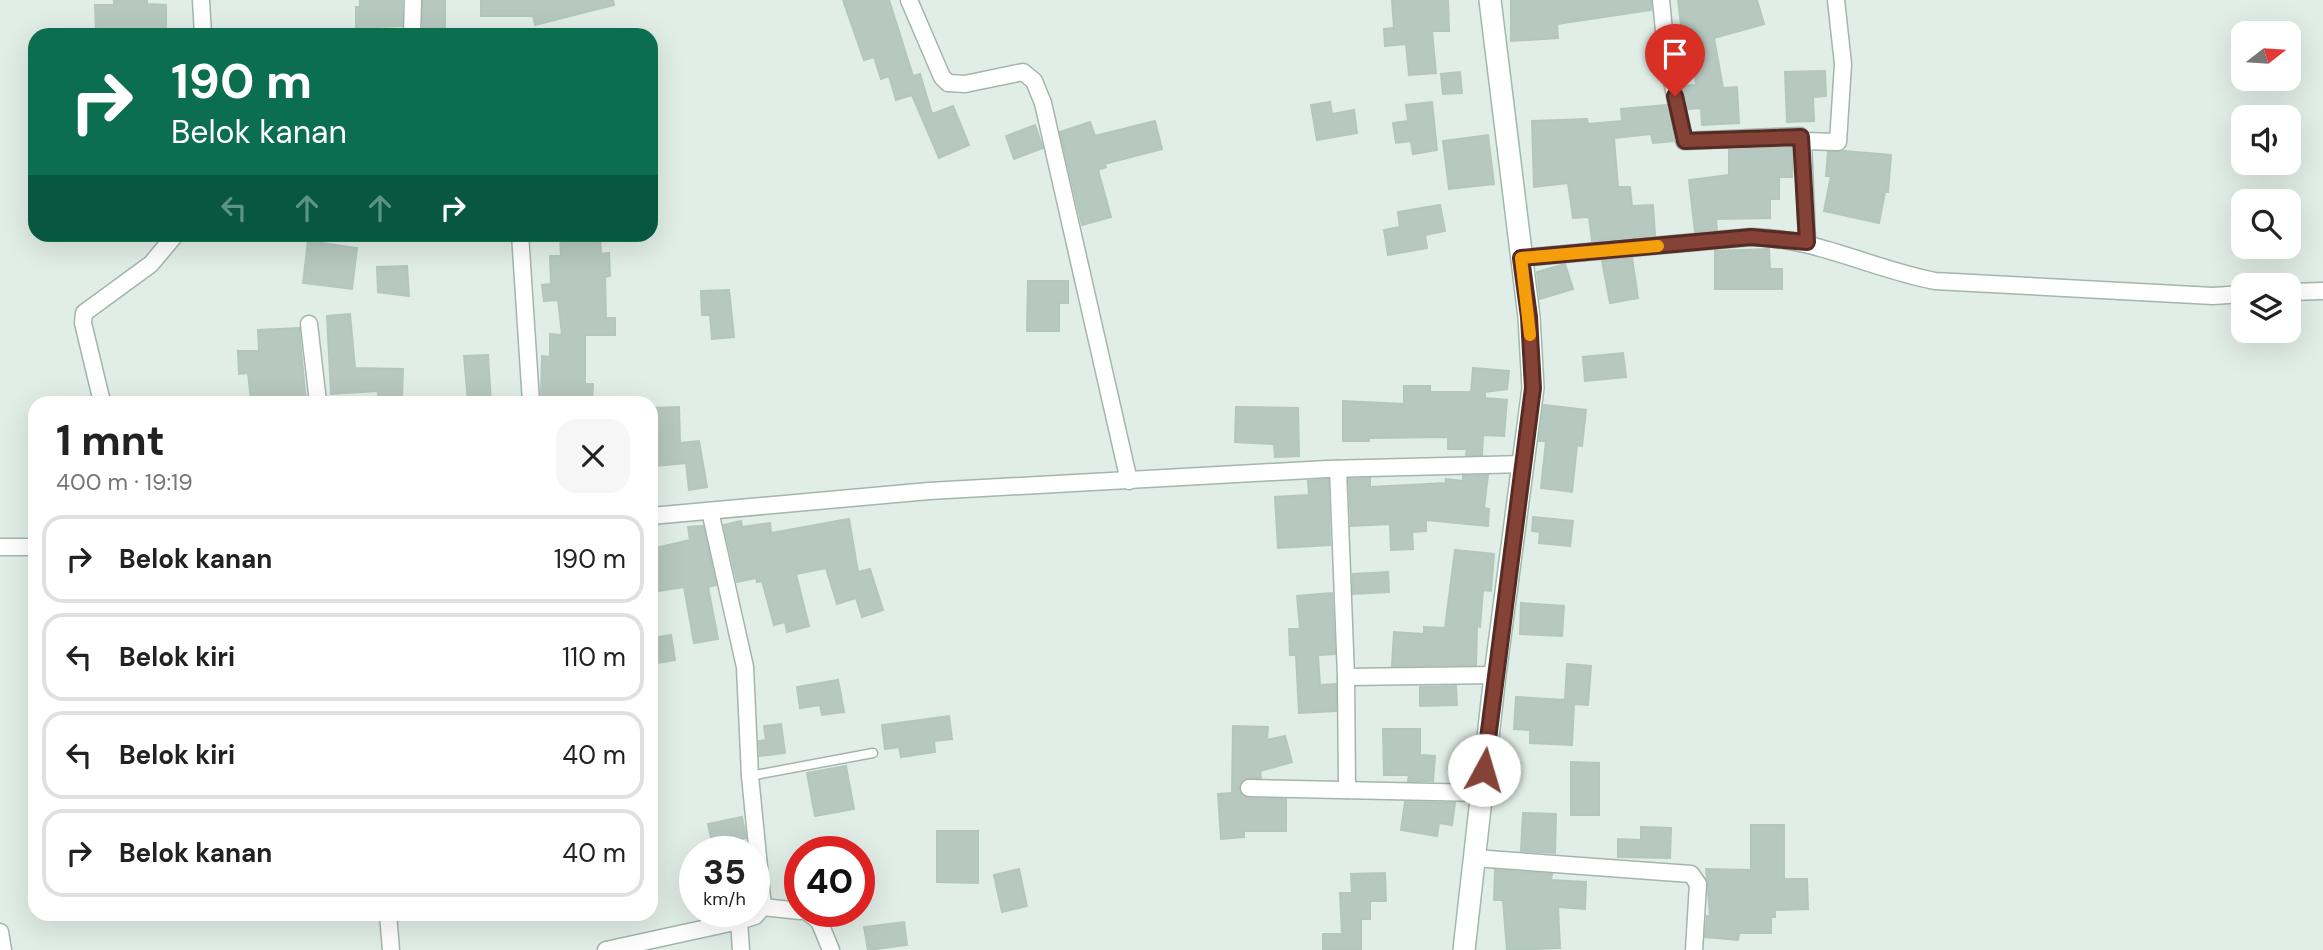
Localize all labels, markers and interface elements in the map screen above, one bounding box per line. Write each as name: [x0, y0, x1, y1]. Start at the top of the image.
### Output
north arrow: [2231, 21, 2301, 91]
map controls: [2231, 21, 2301, 343]
pin: [1645, 24, 1705, 96]
icon: arrive: [1656, 35, 1694, 73]
text: 190 m: [171, 49, 312, 113]
icon: right: [56, 56, 147, 147]
button: sound: [2231, 105, 2301, 175]
text: Belok kanan: [171, 111, 347, 153]
icon: left: [215, 189, 253, 227]
icon: ahead: [288, 189, 326, 227]
icon: ahead: [361, 189, 399, 227]
icon: right: [434, 189, 472, 227]
button: search: [2231, 189, 2301, 259]
button: layers: [2231, 273, 2301, 343]
text: 1 mnt: [56, 413, 165, 468]
button: close: [556, 419, 630, 493]
text: 400 m · 19:19: [56, 467, 193, 497]
icon: right: [60, 540, 98, 578]
text: Belok kanan: [119, 542, 272, 576]
text: 190 m: [554, 542, 626, 576]
icon: left: [60, 638, 98, 676]
text: Belok kiri: [119, 640, 235, 674]
text: 110 m: [562, 640, 626, 674]
position arrow: [1447, 733, 1521, 807]
icon: left: [60, 736, 98, 774]
text: Belok kiri: [119, 738, 235, 772]
text: 40 m: [562, 738, 626, 772]
icon: right: [60, 834, 98, 872]
text: Belok kanan: [119, 836, 272, 870]
text: 40 m: [562, 836, 626, 870]
speed limit sign: 40: [784, 836, 875, 927]
text: 35: [703, 849, 746, 895]
text: km/h: [703, 887, 746, 911]

